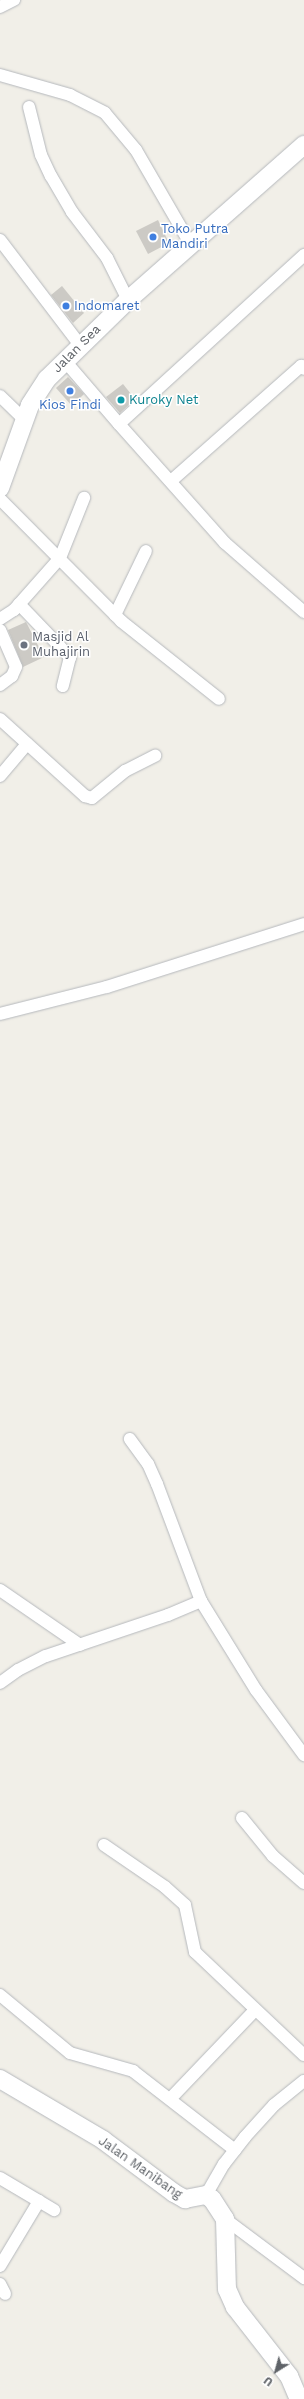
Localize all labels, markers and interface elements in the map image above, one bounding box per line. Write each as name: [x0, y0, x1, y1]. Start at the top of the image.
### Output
place label: Toko Putra Mandiri: [161, 222, 228, 253]
marker: Toko Putra Mandiri: [148, 232, 158, 242]
place label: Indomaret: [74, 298, 139, 314]
marker: Indomaret: [61, 301, 71, 311]
street label: Jalan Sea: [50, 322, 104, 376]
marker: Kios Findi: [65, 386, 75, 396]
place label: Kuroky Net: [129, 392, 199, 408]
marker: Kuroky Net: [116, 395, 126, 405]
place label: Kios Findi: [39, 397, 101, 413]
place label: Masjid Al Muhajirin: [32, 630, 90, 661]
marker: Masjid Al Muhajirin: [19, 640, 29, 650]
street label: Jalan Manibang: [95, 2133, 185, 2203]
north arrow: [256, 2351, 296, 2391]
text: U: [261, 2373, 276, 2389]

